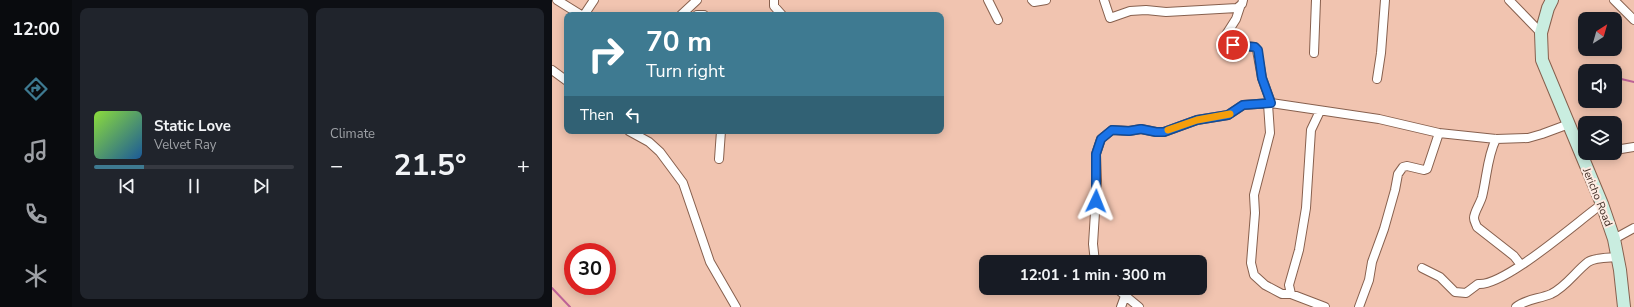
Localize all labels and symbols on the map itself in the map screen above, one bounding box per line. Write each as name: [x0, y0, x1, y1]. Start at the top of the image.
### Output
north arrow: [1578, 12, 1622, 56]
pin: [1216, 28, 1250, 62]
street label: Jericho Road: [1579, 165, 1616, 229]
position arrow: [1075, 180, 1117, 222]
speed limit sign: 30: [564, 243, 616, 295]

